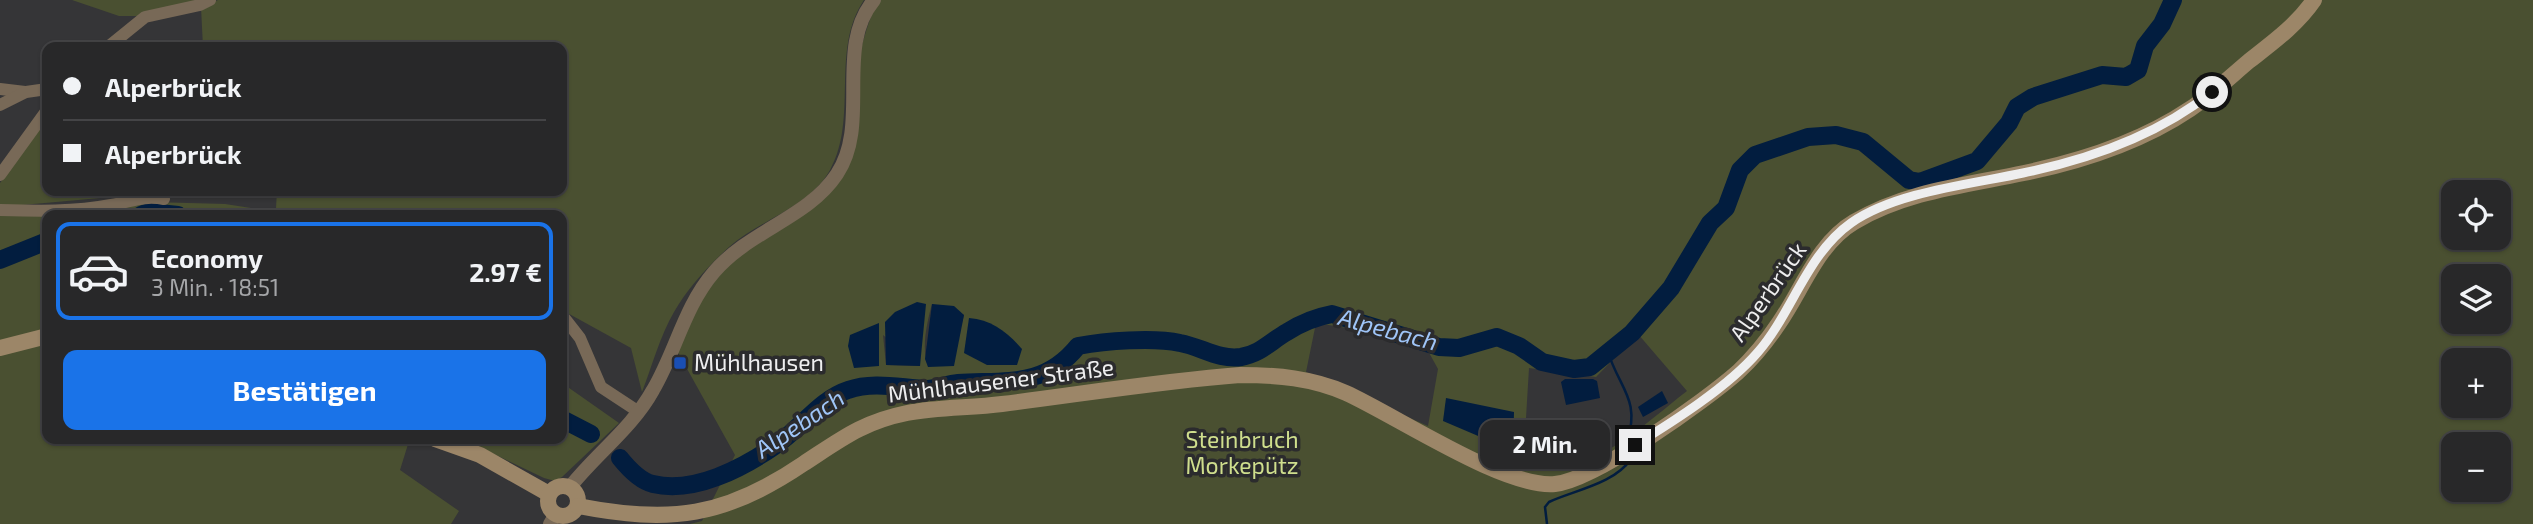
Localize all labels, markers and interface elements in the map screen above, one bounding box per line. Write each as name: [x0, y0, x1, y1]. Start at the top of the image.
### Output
text: Alperbrück: [105, 71, 242, 102]
route start: [2196, 76, 2228, 108]
text: Alperbrück: [105, 138, 242, 169]
map controls: [2441, 180, 2511, 502]
button: locate: [2441, 180, 2511, 250]
street label: Alperbrück: [1723, 236, 1812, 346]
icon: car: [67, 240, 130, 303]
text: Economy: [151, 242, 263, 273]
text: 2.97 €: [469, 256, 542, 287]
button: layers: [2441, 264, 2511, 334]
text: 3 Min. · 18:51: [151, 273, 279, 301]
water label: Alpebach: [1335, 301, 1441, 356]
place label: Mühlhausen: [694, 348, 824, 376]
button: +: [2441, 348, 2511, 418]
button: Bestätigen: [63, 350, 546, 430]
street label: Mühlhausener Straße: [886, 352, 1115, 408]
marker: Mühlhausen: [672, 355, 688, 371]
water label: Alpebach: [748, 382, 849, 464]
callout: 2 Min.: [1481, 420, 1610, 470]
park label: Steinbruch Morkepütz: [1185, 425, 1299, 479]
route end: [1619, 429, 1651, 461]
text: 2 Min.: [1512, 430, 1578, 458]
button: −: [2441, 432, 2511, 502]

